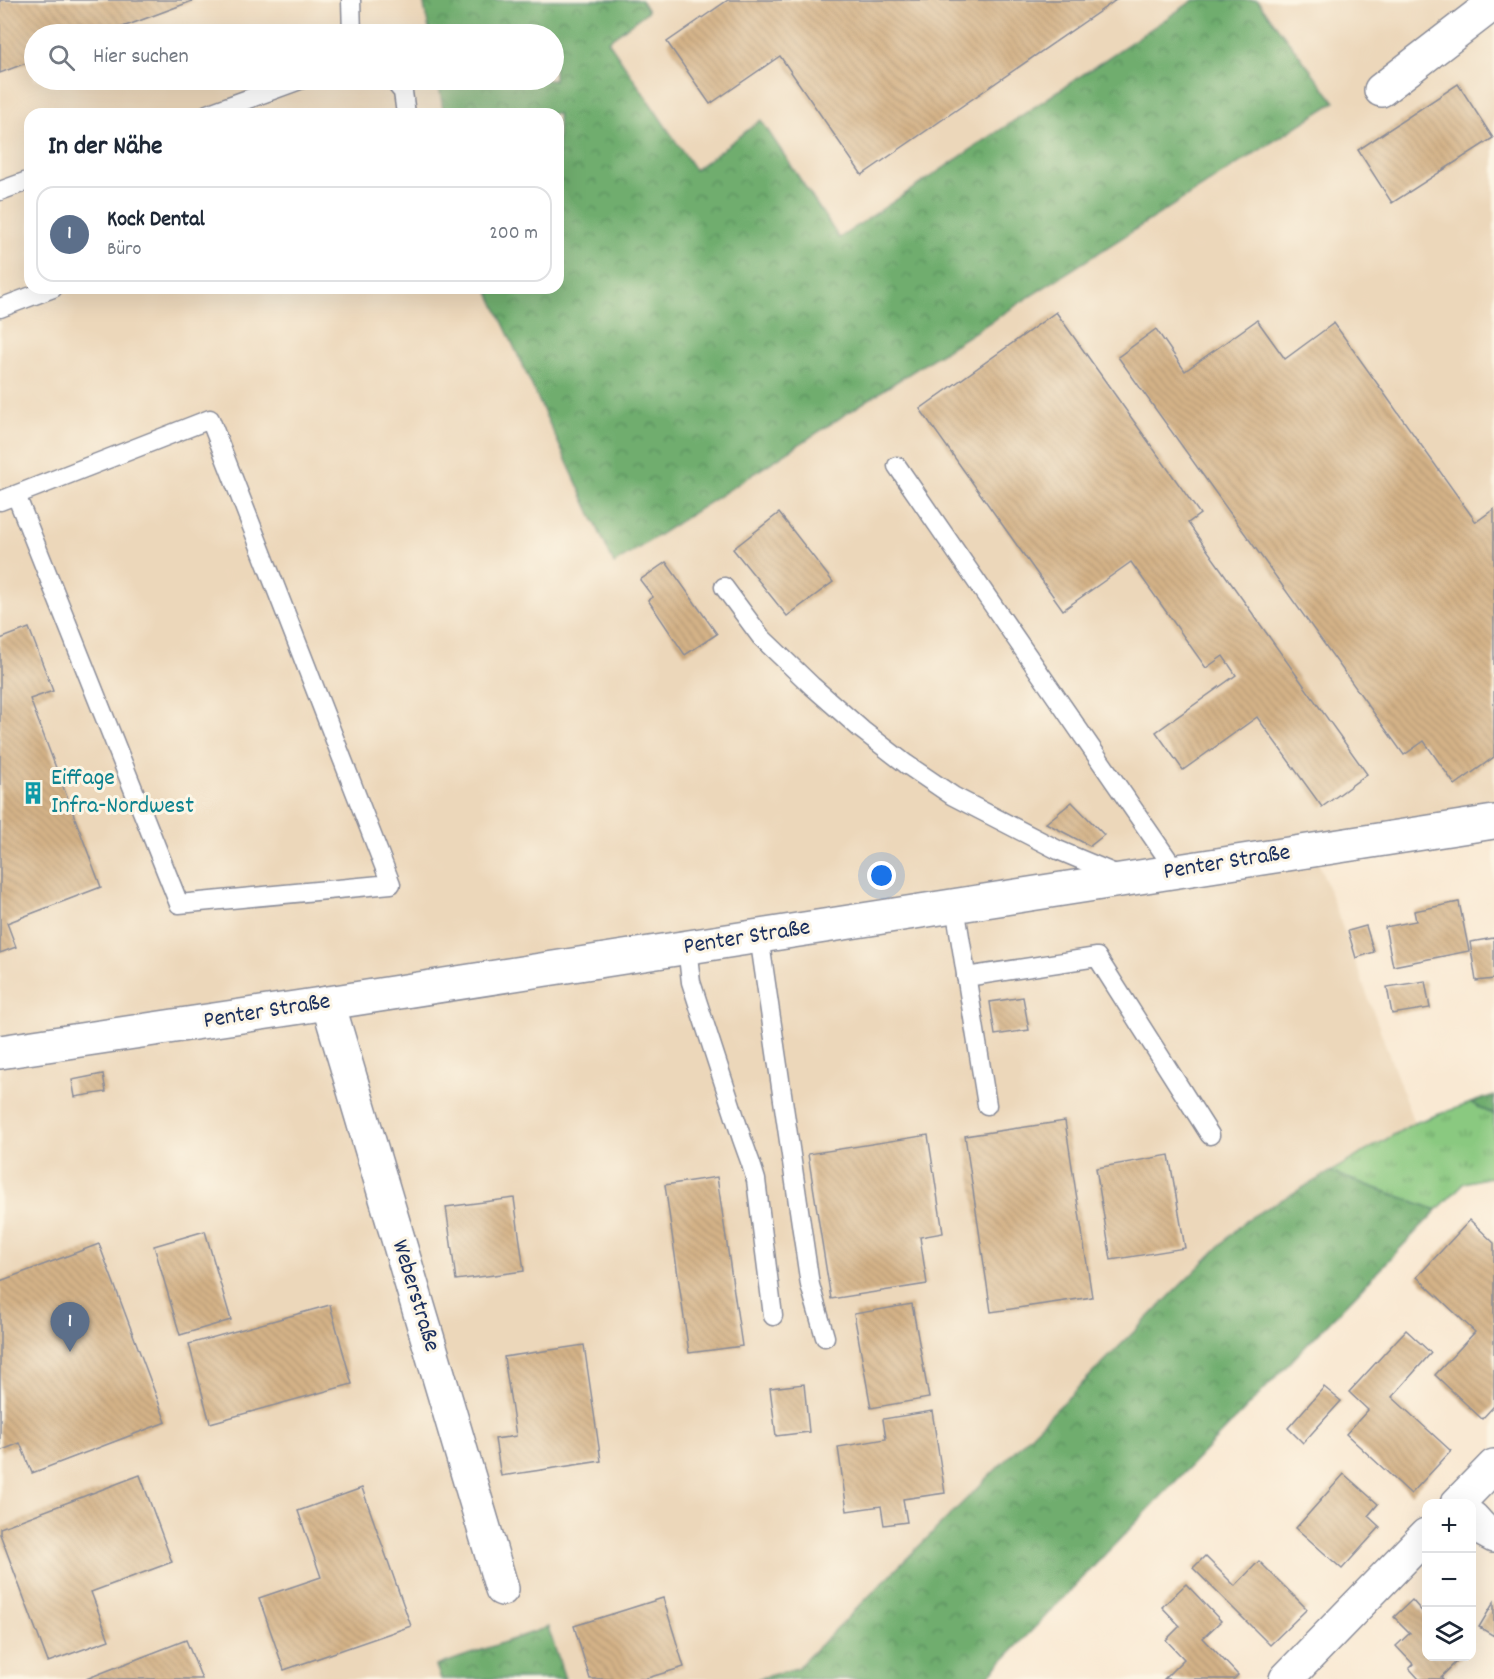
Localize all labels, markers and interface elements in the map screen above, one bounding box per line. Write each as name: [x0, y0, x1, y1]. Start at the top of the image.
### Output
search box: [24, 24, 564, 90]
icon: search: [45, 41, 78, 74]
text: Hier suchen: [93, 42, 189, 73]
text: In der Nähe: [48, 129, 162, 166]
text: Kock Dental: [107, 205, 205, 236]
text: 1: [67, 220, 72, 248]
text: 200 m: [489, 220, 538, 248]
text: Büro: [107, 236, 141, 264]
place label: Eiffage Infra-Nordwest: [51, 762, 194, 824]
building icon: Eiffage Infra-Nordwest: [20, 780, 46, 806]
street label: Penter Straße: [1161, 836, 1293, 890]
your location: [867, 861, 896, 890]
street label: Penter Straße: [681, 911, 813, 965]
street label: Penter Straße: [201, 985, 333, 1039]
street label: Weberstraße: [382, 1236, 448, 1356]
pin: 1: [50, 1302, 90, 1352]
map controls: [1422, 1499, 1476, 1661]
button: +: [1422, 1499, 1476, 1553]
button: −: [1422, 1553, 1476, 1607]
button: layers: [1422, 1607, 1476, 1661]

